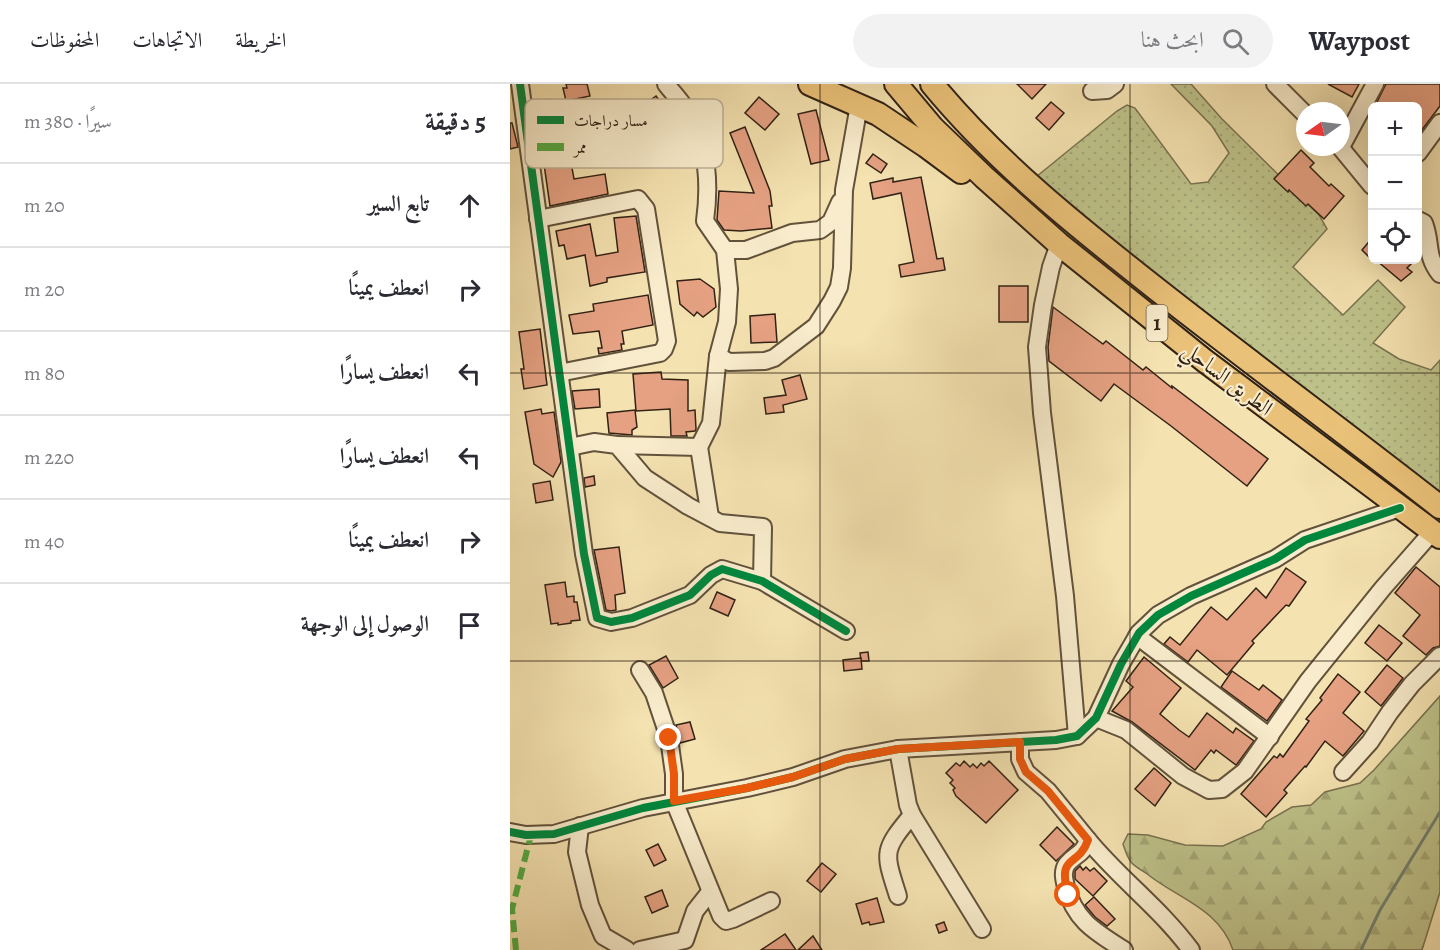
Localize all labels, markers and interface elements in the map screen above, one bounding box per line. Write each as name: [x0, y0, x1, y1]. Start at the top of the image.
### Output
search box: [853, 14, 1273, 68]
text: Waypost: [1309, 22, 1410, 60]
text: ابحث هنا: [1141, 25, 1204, 55]
icon: search: [1219, 25, 1252, 58]
text: المحفوظات: [30, 26, 99, 54]
text: الاتجاهات: [132, 26, 202, 54]
text: الخريطة: [235, 26, 286, 54]
legend: [525, 99, 723, 168]
north arrow: [1296, 102, 1350, 156]
map controls: [1368, 102, 1422, 264]
button: +: [1368, 102, 1422, 156]
text: 5 دقيقة: [425, 104, 486, 139]
text: سيرًا · 380 m: [24, 108, 112, 135]
text: مسار دراجات: [574, 110, 648, 132]
text: ممر: [572, 137, 587, 159]
button: −: [1368, 156, 1422, 210]
text: تابع السير: [368, 189, 429, 219]
icon: ahead: [453, 189, 486, 222]
text: 20 m: [24, 192, 65, 219]
button: locate: [1368, 210, 1422, 264]
text: انعطف يمينًا: [349, 273, 429, 303]
icon: right: [453, 273, 486, 306]
text: 20 m: [24, 276, 65, 303]
road number: 1: [1146, 305, 1168, 341]
street label: الطريق الساحلي: [1172, 335, 1279, 428]
text: انعطف يسارًا: [340, 357, 429, 387]
icon: left: [453, 357, 486, 390]
text: 80 m: [24, 360, 65, 387]
text: انعطف يسارًا: [340, 441, 429, 471]
icon: left: [453, 441, 486, 474]
text: 220 m: [24, 444, 74, 471]
text: انعطف يمينًا: [349, 525, 429, 555]
icon: right: [453, 525, 486, 558]
text: 40 m: [24, 528, 64, 555]
text: الوصول إلى الوجهة: [301, 609, 429, 639]
icon: arrive: [453, 609, 486, 642]
route end: [655, 724, 681, 750]
route start: [1054, 881, 1080, 907]

